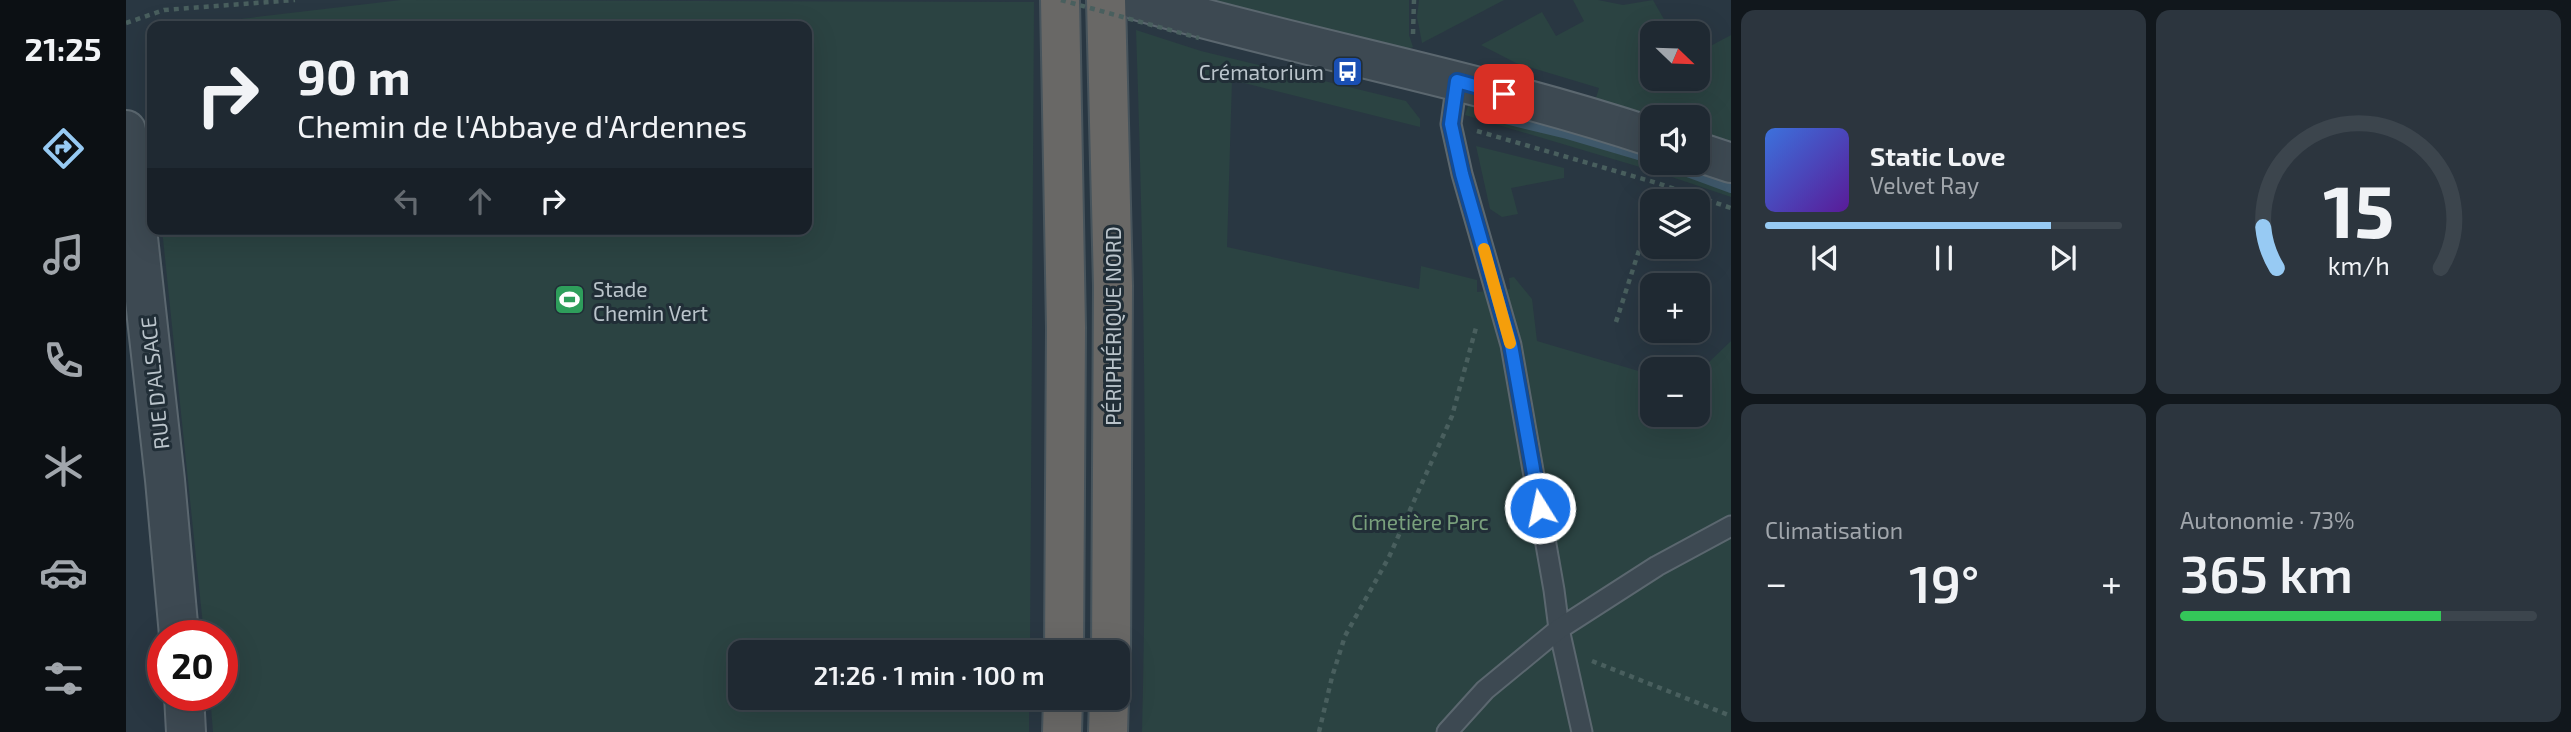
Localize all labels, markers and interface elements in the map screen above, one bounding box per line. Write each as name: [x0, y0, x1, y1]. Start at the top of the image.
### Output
north arrow: [1640, 21, 1710, 91]
map controls: [1640, 21, 1710, 427]
text: 21:25: [25, 29, 101, 67]
text: 90 m: [297, 46, 411, 105]
icon: right: [182, 49, 273, 140]
bus stop icon: Crématorium: [1330, 54, 1364, 88]
place label: Crématorium: [1199, 59, 1324, 84]
pin: [1474, 64, 1534, 124]
icon: arrive: [1485, 75, 1523, 113]
button: sound: [1640, 105, 1710, 175]
text: Chemin de l'Abbaye d'Ardennes: [297, 106, 747, 144]
icon: directions: [39, 124, 88, 173]
text: Static Love: [1870, 140, 2006, 171]
text: 15: [2323, 166, 2394, 254]
text: Velvet Ray: [1870, 171, 1979, 199]
icon: left: [388, 182, 426, 220]
icon: ahead: [461, 182, 499, 220]
icon: right: [534, 182, 572, 220]
button: layers: [1640, 189, 1710, 259]
street label: PÉRIPHÉRIQUE NORD: [1100, 226, 1126, 426]
icon: music: [39, 230, 88, 279]
icon: previous: [1806, 239, 1844, 277]
icon: pause: [1925, 239, 1963, 277]
icon: next: [2044, 239, 2082, 277]
text: km/h: [2327, 250, 2390, 280]
button: +: [1640, 273, 1710, 343]
place label: Stade Chemin Vert: [593, 276, 708, 325]
sports icon: Stade Chemin Vert: [553, 283, 587, 317]
street label: RUE D'ALSACE: [135, 315, 173, 451]
icon: phone: [39, 336, 88, 385]
button: −: [1640, 357, 1710, 427]
icon: climate: [39, 442, 88, 491]
position arrow: [1503, 471, 1577, 545]
text: Autonomie · 73%: [2180, 506, 2355, 534]
park label: Cimetière Parc: [1351, 509, 1489, 534]
text: Climatisation: [1765, 516, 1903, 544]
text: 365 km: [2180, 541, 2353, 603]
icon: car: [39, 548, 88, 597]
text: 19°: [1909, 551, 1979, 613]
text: −: [1765, 559, 1787, 605]
text: +: [2101, 559, 2122, 605]
speed limit sign: 20: [147, 620, 238, 711]
icon: filters: [39, 654, 88, 703]
text: 21:26 · 1 min · 100 m: [813, 659, 1045, 690]

